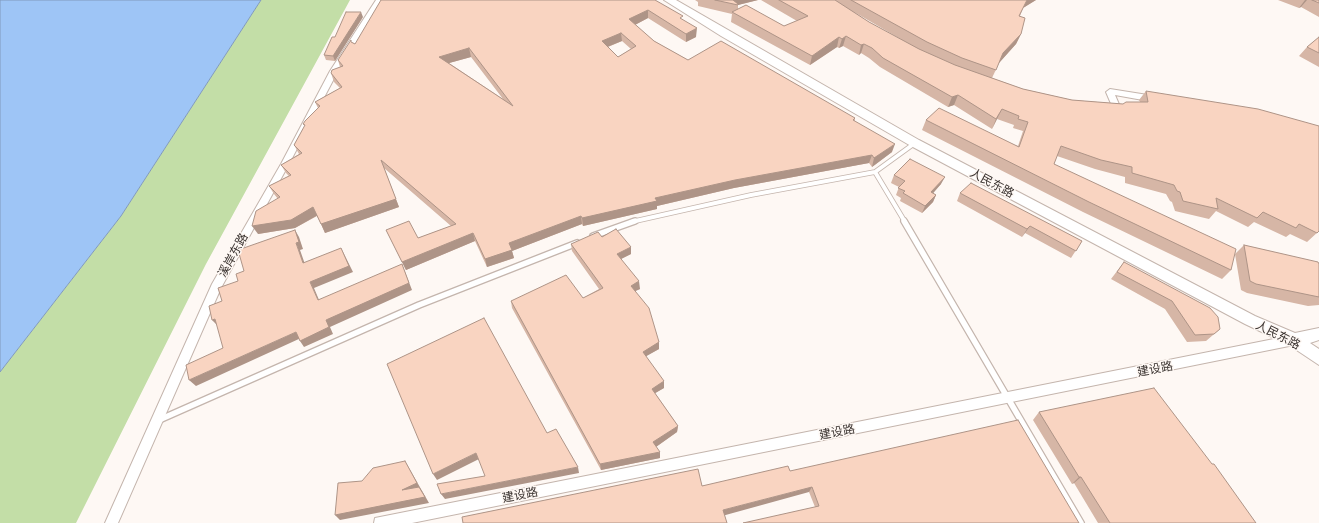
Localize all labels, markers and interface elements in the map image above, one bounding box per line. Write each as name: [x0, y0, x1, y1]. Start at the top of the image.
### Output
street label: 人民东路: [967, 165, 1017, 201]
street label: 溪岸东路: [215, 231, 251, 279]
street label: 人民东路: [1253, 318, 1303, 352]
street label: 建设路: [1136, 358, 1174, 380]
street label: 建设路: [818, 421, 856, 443]
street label: 建设路: [501, 484, 539, 506]

